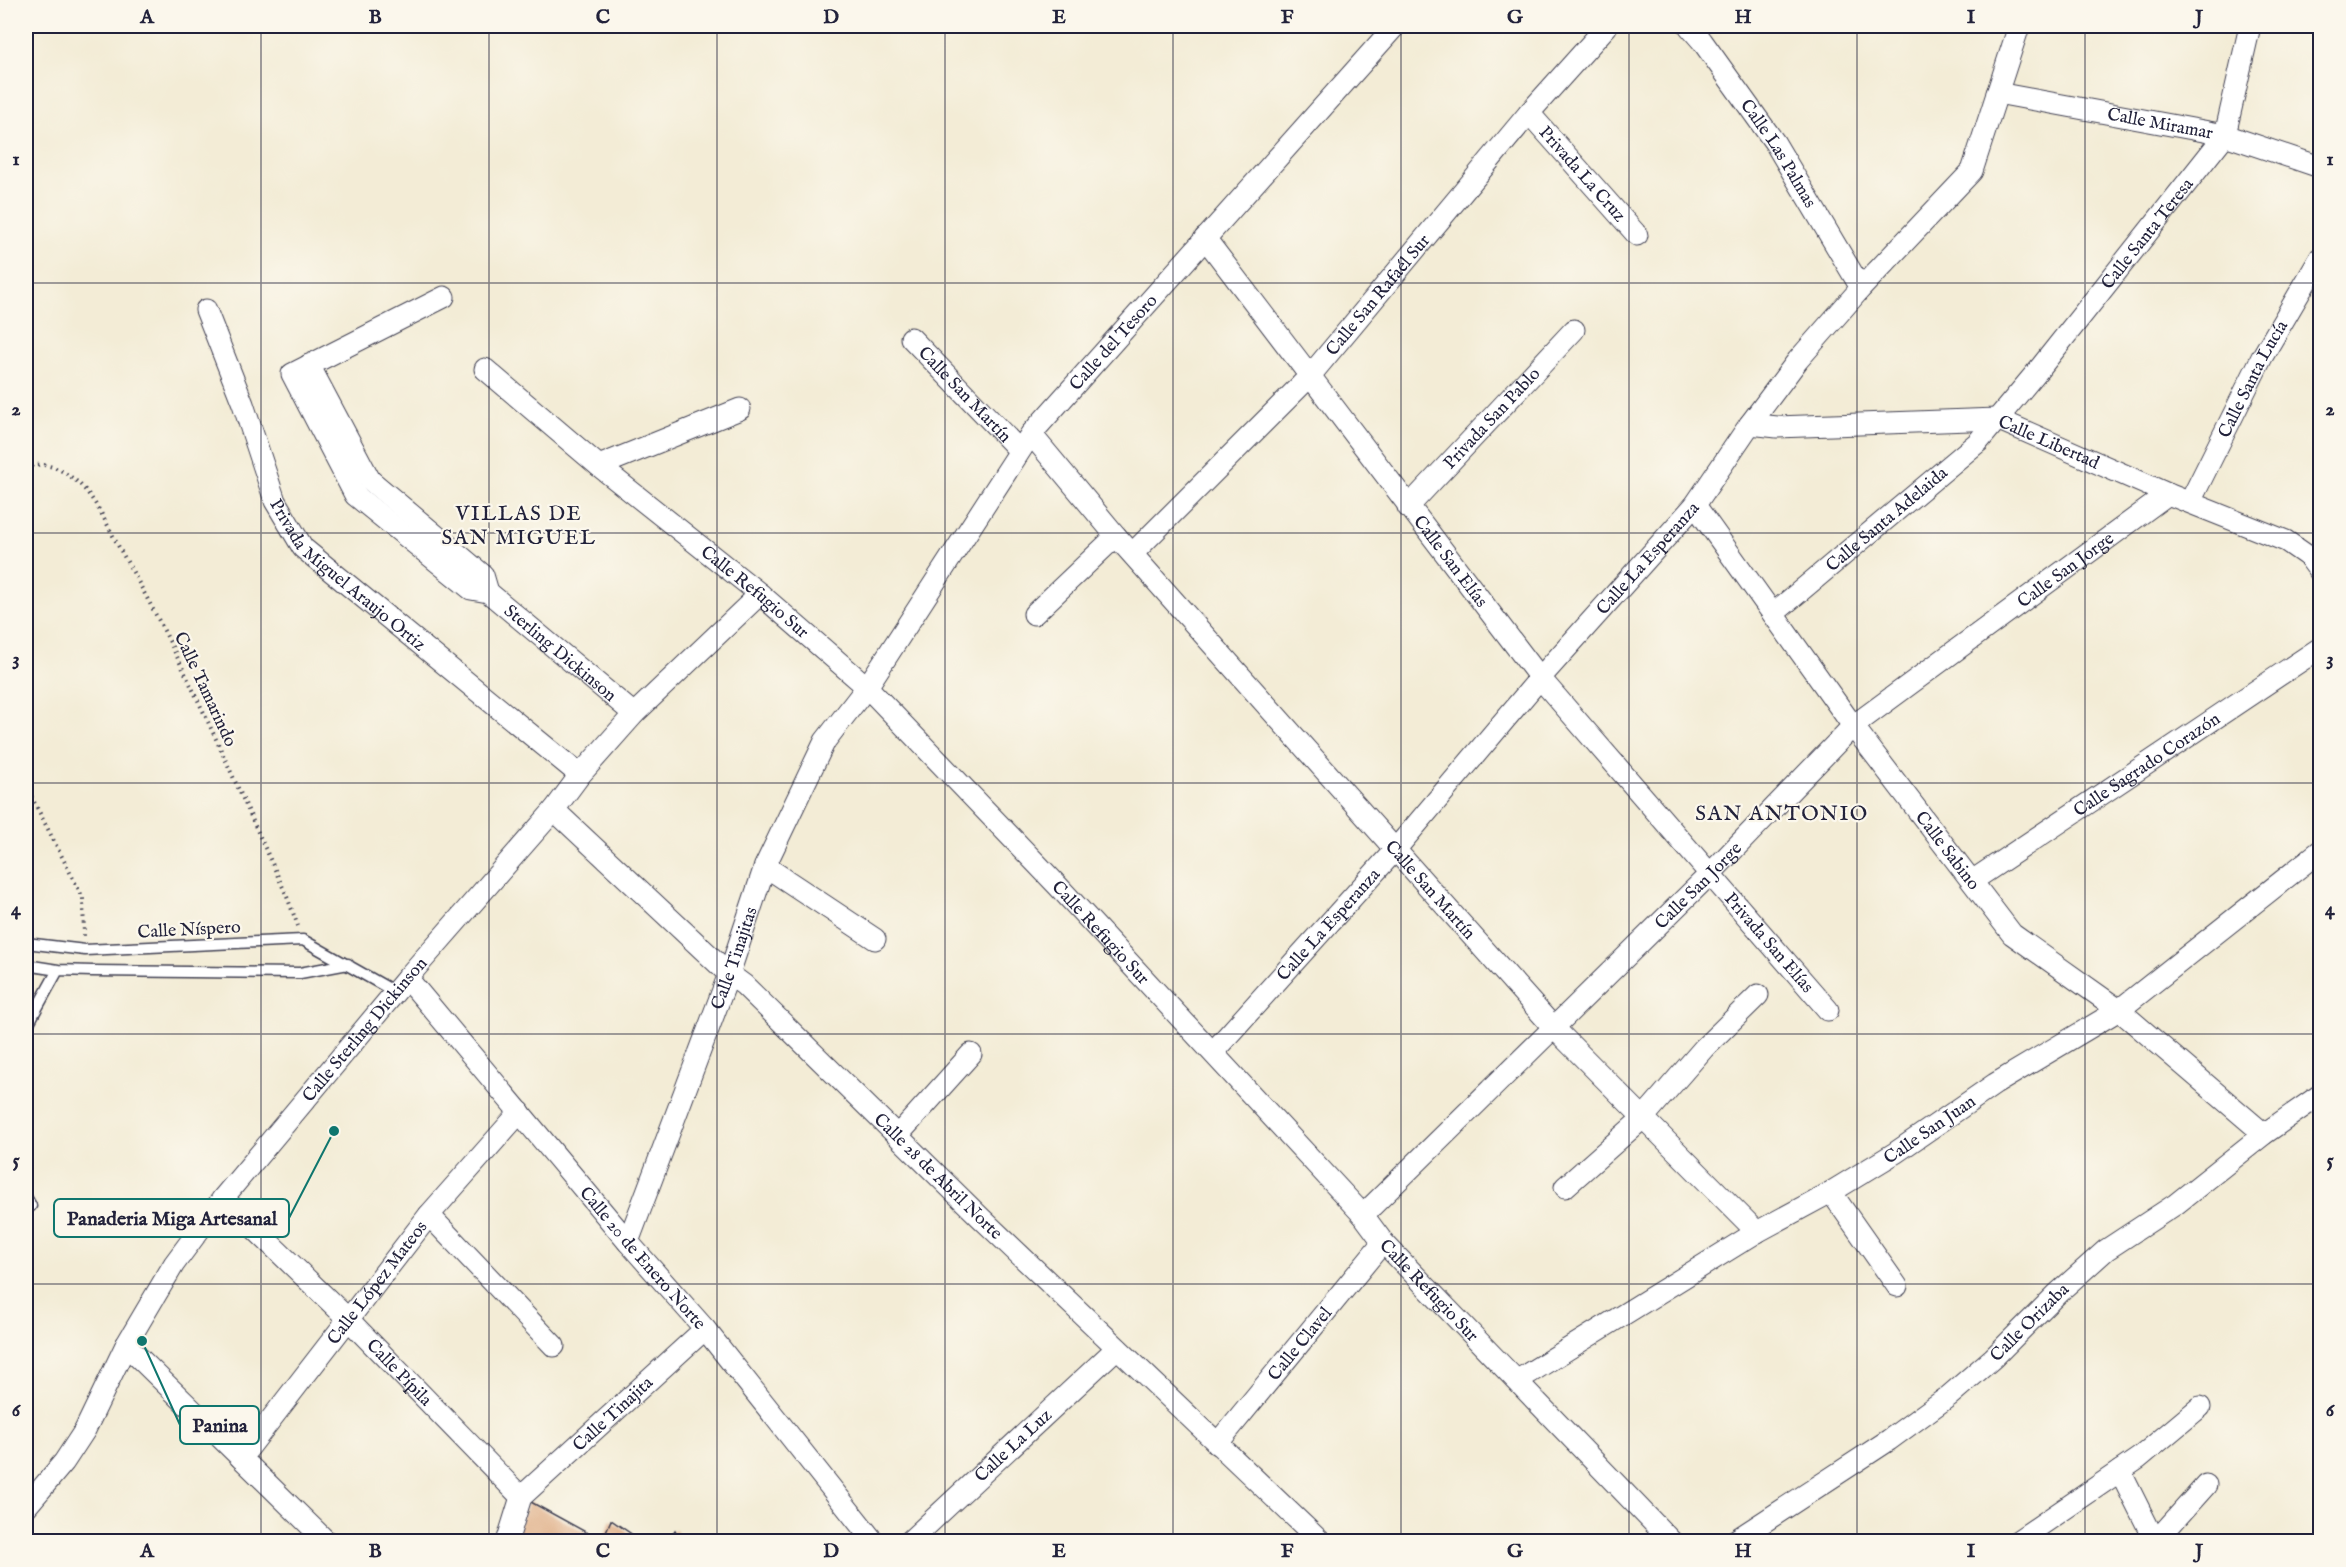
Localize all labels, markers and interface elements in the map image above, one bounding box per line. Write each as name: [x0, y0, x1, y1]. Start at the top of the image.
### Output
text: A: [139, 5, 155, 30]
text: B: [368, 5, 382, 30]
text: C: [596, 5, 610, 30]
text: D: [823, 5, 839, 30]
text: E: [1052, 5, 1066, 30]
text: F: [1281, 5, 1294, 30]
text: G: [1507, 5, 1524, 30]
text: H: [1734, 5, 1752, 30]
text: I: [1967, 5, 1976, 30]
text: J: [2192, 5, 2204, 30]
street label: Calle Las Palmas: [1734, 95, 1821, 212]
street label: Calle Miramar: [2105, 104, 2215, 146]
street label: Privada La Cruz: [1533, 122, 1630, 227]
text: 1: [12, 147, 20, 172]
text: 1: [2326, 147, 2334, 172]
street label: Calle Santa Teresa: [2097, 174, 2199, 295]
street label: Calle San Rafaél Sur: [1321, 230, 1436, 361]
street label: Calle del Tesoro: [1065, 290, 1163, 396]
street label: Calle Santa Lucía: [2214, 316, 2294, 442]
street label: Calle San Martín: [912, 342, 1016, 448]
street label: Privada San Pablo: [1439, 363, 1546, 475]
text: 2: [11, 397, 21, 422]
text: 2: [2325, 397, 2335, 422]
street label: Calle Libertad: [1994, 411, 2103, 476]
street label: Calle Santa Adelaida: [1822, 462, 1953, 578]
street label: Privada Miguel Araujo Ortiz: [263, 495, 430, 657]
street label: Calle La Esperanza: [1592, 497, 1705, 620]
district label: VILLAS DE SAN MIGUEL: [441, 501, 597, 552]
street label: Calle San Elías: [1407, 511, 1492, 612]
street label: Calle San Jorge: [2013, 528, 2119, 614]
street label: Calle Refugio Sur: [695, 541, 813, 644]
street label: Sterling Dickinson: [499, 600, 621, 708]
street label: Calle Tamarindo: [168, 629, 241, 751]
text: 3: [12, 647, 20, 672]
text: 3: [2326, 647, 2334, 672]
street label: Calle Sagrado Corazón: [2070, 708, 2225, 823]
district label: SAN ANTONIO: [1695, 801, 1869, 828]
street label: Calle Sabino: [1909, 807, 1984, 895]
street label: Calle San Martín: [1379, 836, 1480, 945]
street label: Calle San Jorge: [1650, 838, 1748, 935]
street label: Calle La Esperanza: [1272, 864, 1386, 986]
street label: Calle Refugio Sur: [1046, 876, 1154, 990]
street label: Privada San Elías: [1718, 888, 1818, 998]
text: 4: [11, 897, 22, 922]
text: 4: [2325, 897, 2336, 922]
street label: Calle Tinajitas: [707, 904, 764, 1013]
street label: Calle Níspero: [137, 916, 241, 945]
street label: Calle Sterling Dickinson: [298, 953, 433, 1108]
street label: Calle San Juan: [1880, 1090, 1981, 1170]
street label: Calle 28 de Abril Norte: [868, 1109, 1007, 1245]
text: 5: [12, 1148, 20, 1173]
text: 5: [2326, 1148, 2334, 1173]
street label: Calle 20 de Enero Norte: [574, 1182, 710, 1335]
callout: Panaderia Miga Artesanal: [54, 1199, 289, 1237]
text: Panaderia Miga Artesanal: [67, 1207, 278, 1232]
street label: Calle López Mateos: [323, 1217, 433, 1350]
street label: Calle Refugio Sur: [1374, 1235, 1483, 1348]
street label: Calle Orizaba: [1986, 1278, 2075, 1367]
street label: Calle Clavel: [1264, 1303, 1338, 1386]
street label: Calle Pípila: [361, 1335, 437, 1412]
street label: Calle Tinajita: [568, 1372, 659, 1457]
text: 6: [12, 1398, 22, 1423]
text: 6: [2326, 1398, 2336, 1423]
street label: Calle La Luz: [970, 1405, 1057, 1488]
callout: Panina: [180, 1406, 259, 1444]
text: Panina: [192, 1414, 248, 1439]
text: A: [139, 1539, 155, 1564]
text: B: [368, 1539, 382, 1564]
text: C: [596, 1539, 610, 1564]
text: D: [823, 1539, 839, 1564]
text: E: [1052, 1539, 1066, 1564]
text: F: [1281, 1539, 1294, 1564]
text: G: [1507, 1539, 1524, 1564]
text: H: [1734, 1539, 1752, 1564]
text: I: [1967, 1539, 1976, 1564]
text: J: [2192, 1539, 2204, 1564]

